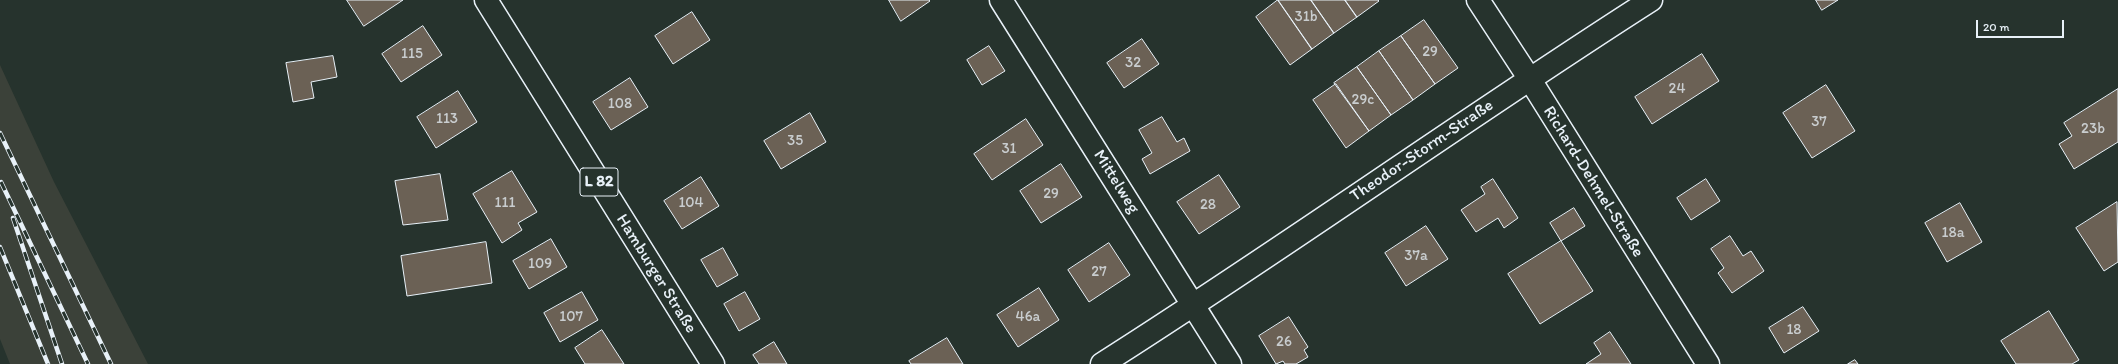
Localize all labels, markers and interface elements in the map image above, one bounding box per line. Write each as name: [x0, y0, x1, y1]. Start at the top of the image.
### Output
house number: 31b: [1295, 8, 1317, 26]
scale bar: [1978, 12, 2066, 38]
text: 20 m: [1983, 20, 2010, 34]
house number: 29: [1422, 43, 1438, 61]
house number: 115: [401, 45, 423, 63]
house number: 32: [1125, 54, 1141, 72]
house number: 24: [1669, 80, 1685, 98]
house number: 29c: [1352, 91, 1374, 109]
house number: 108: [608, 95, 632, 113]
street label: Theodor-Storm-Straße: [1346, 95, 1498, 207]
street label: Richard-Dehmel-Straße: [1538, 103, 1648, 261]
house number: 113: [436, 110, 458, 128]
house number: 37: [1811, 113, 1827, 131]
house number: 23b: [2081, 120, 2105, 138]
house number: 35: [787, 132, 803, 150]
house number: 31: [1001, 140, 1017, 158]
street label: Mittelweg: [1088, 146, 1144, 218]
road number: L 82: [580, 168, 618, 196]
house number: 29: [1043, 185, 1059, 203]
house number: 111: [495, 194, 515, 212]
house number: 104: [678, 194, 704, 212]
house number: 28: [1200, 196, 1216, 214]
street label: Hamburger Straße: [611, 211, 701, 337]
house number: 18a: [1942, 224, 1964, 242]
house number: 37a: [1404, 247, 1428, 265]
house number: 109: [528, 255, 552, 273]
house number: 27: [1091, 263, 1107, 281]
house number: 107: [559, 308, 583, 326]
house number: 46a: [1016, 308, 1040, 326]
house number: 18: [1786, 321, 1802, 339]
house number: 26: [1276, 333, 1292, 351]

